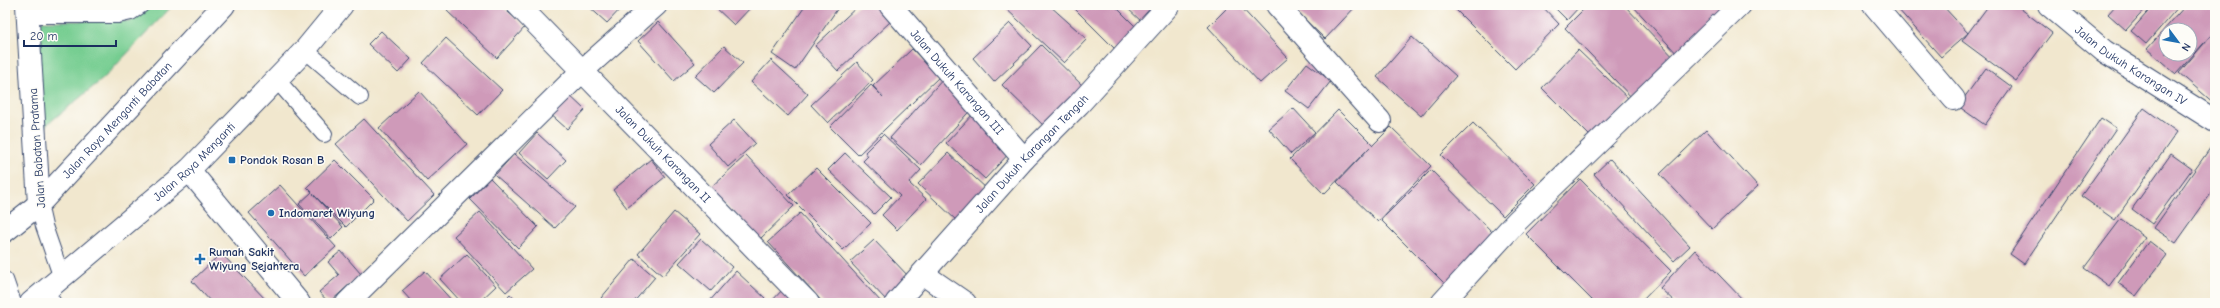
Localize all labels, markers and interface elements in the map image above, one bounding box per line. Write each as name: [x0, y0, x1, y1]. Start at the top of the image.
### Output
scale bar: [24, 22, 116, 48]
north arrow: [2158, 22, 2198, 62]
street label: Jalan Dukuh Karangan IV: [2072, 23, 2190, 109]
street label: Jalan Dukuh Karangan III: [907, 26, 1007, 138]
text: 20 m: [30, 29, 58, 43]
text: N: [2179, 41, 2193, 54]
street label: Jalan Raya Menganti Babatan: [59, 59, 175, 181]
street label: Jalan Babatan Pratama: [26, 88, 48, 208]
street label: Jalan Dukuh Karangan Tengah: [973, 92, 1091, 216]
street label: Jalan Dukuh Karangan II: [613, 102, 714, 206]
street label: Jalan Raya Menganti: [150, 120, 238, 204]
place label: Pondok Rosan B: [240, 153, 324, 167]
marker: Pondok Rosan B: [227, 155, 237, 165]
place label: Indomaret Wiyung: [279, 206, 375, 220]
marker: Indomaret Wiyung: [266, 208, 276, 218]
place label: Rumah Sakit Wiyung Sejahtera: [209, 245, 299, 273]
marker: Rumah Sakit Wiyung Sejahtera: [194, 253, 206, 265]

